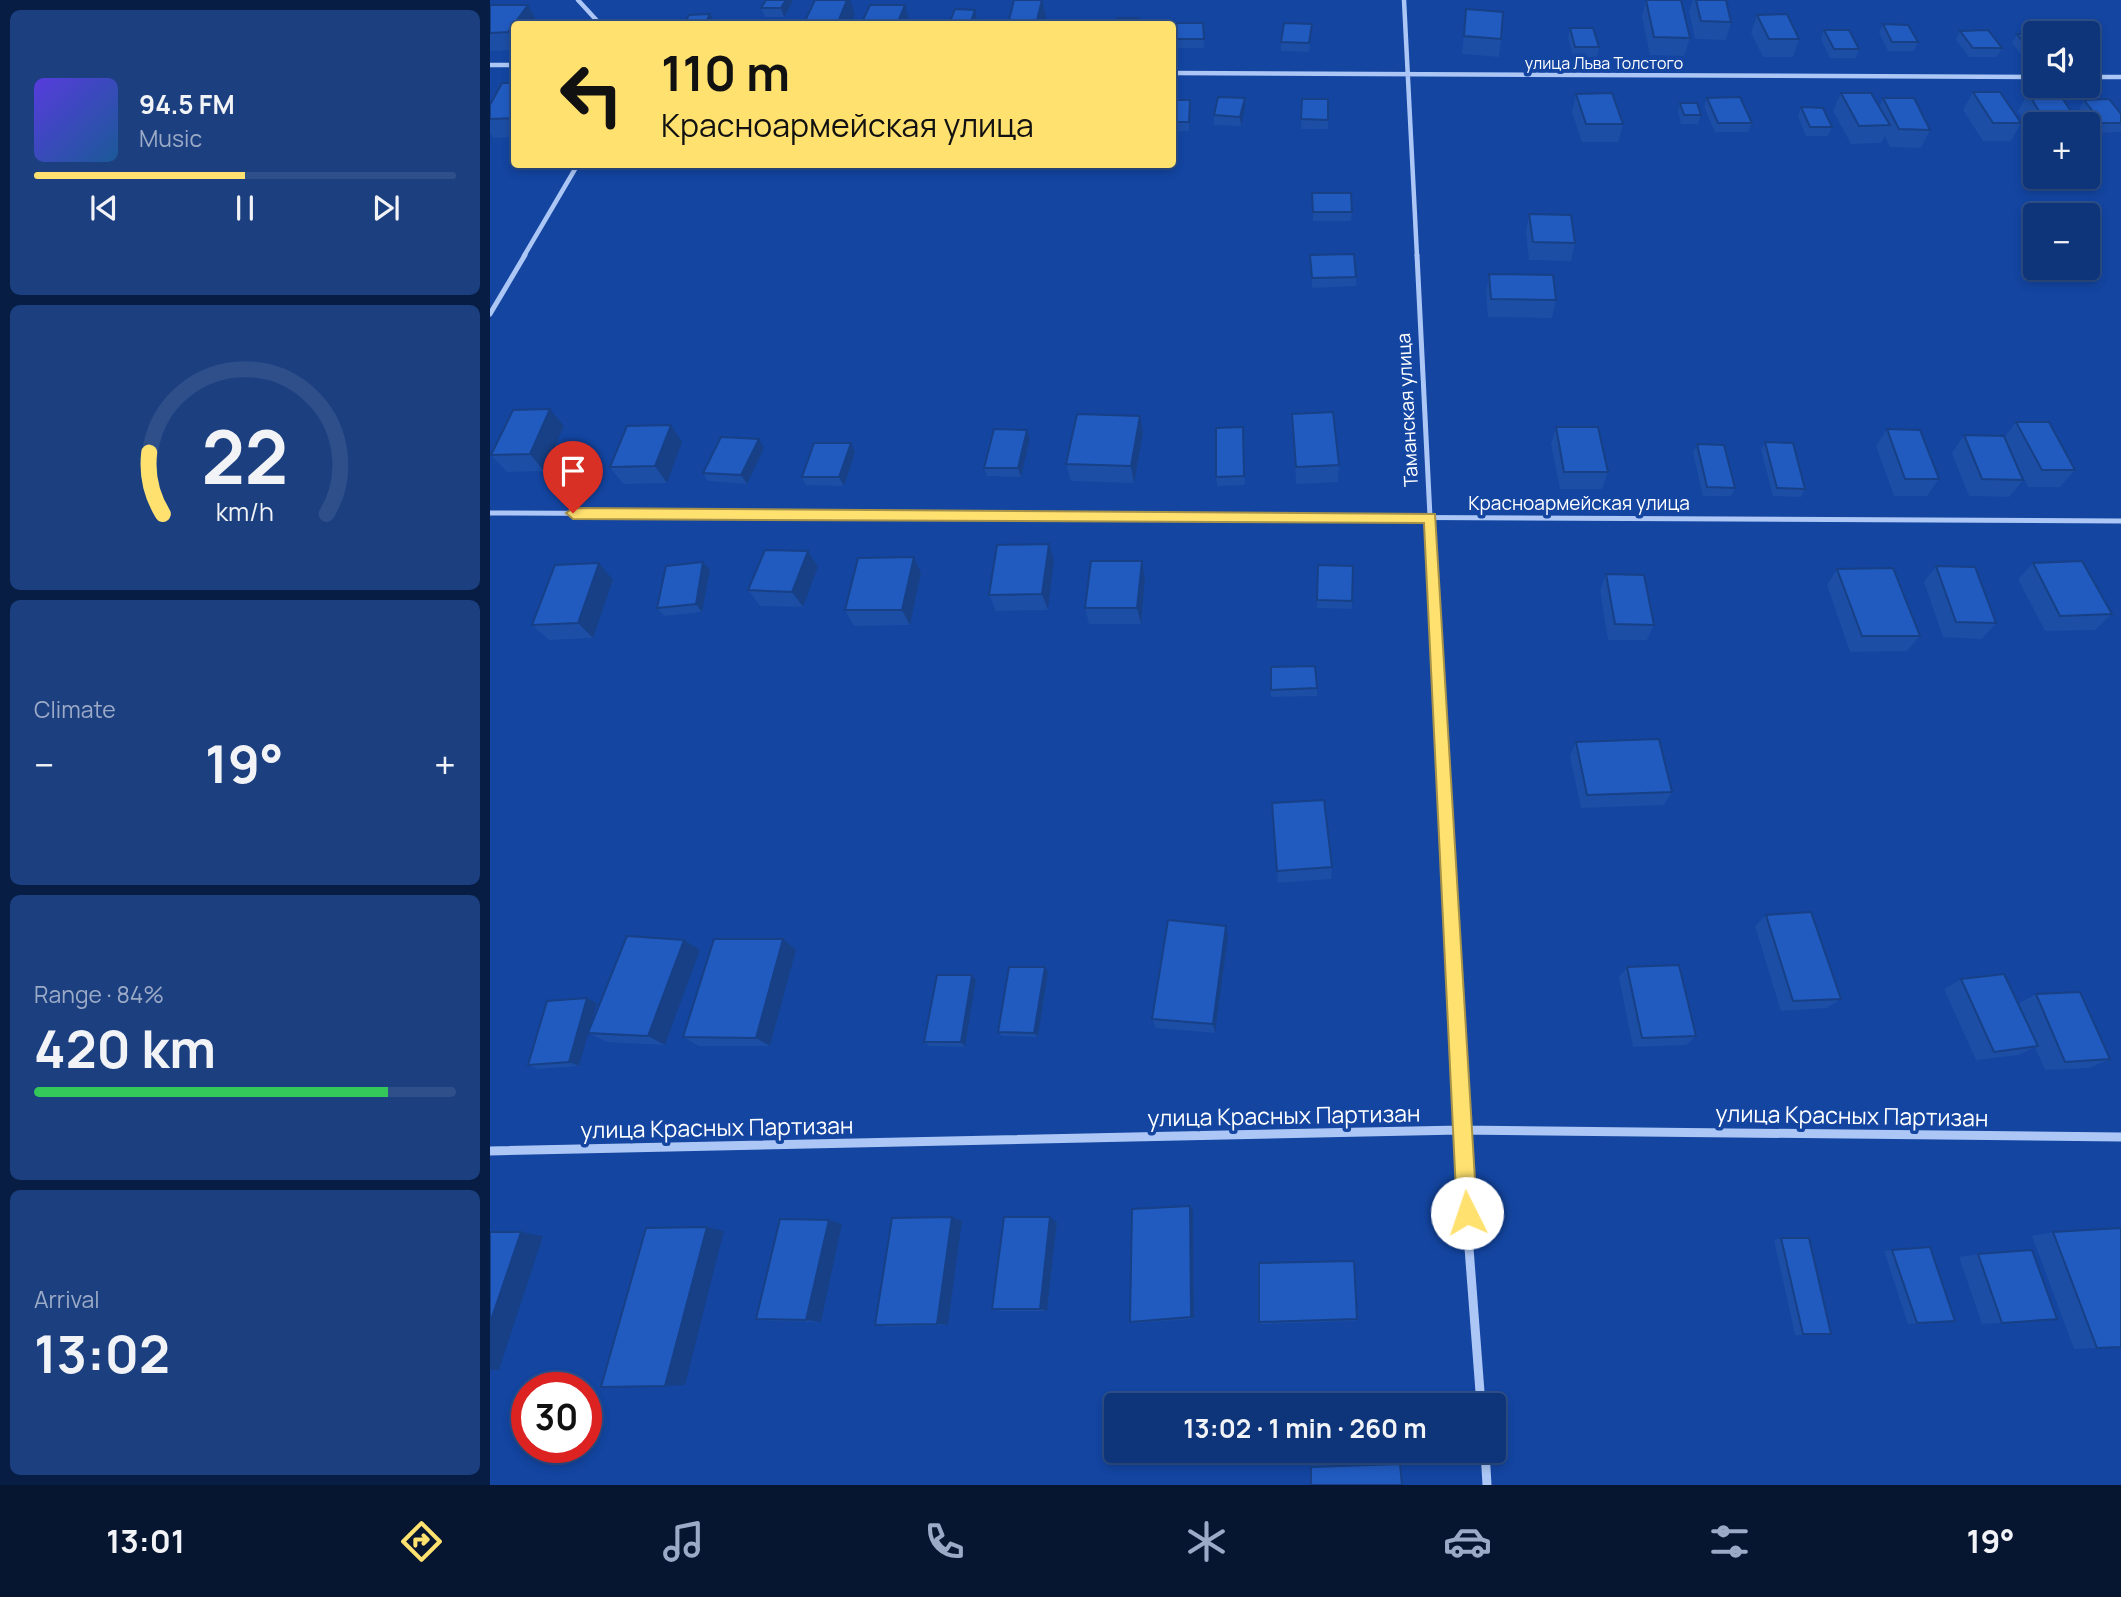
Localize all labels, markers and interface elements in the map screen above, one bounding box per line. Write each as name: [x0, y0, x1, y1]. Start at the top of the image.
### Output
map controls: [2023, 21, 2100, 280]
button: sound: [2023, 21, 2100, 98]
text: 110 m: [661, 39, 790, 106]
icon: left: [546, 49, 637, 140]
street label: улица Льва Толстого: [1525, 52, 1683, 74]
text: 94.5 FM: [139, 86, 235, 122]
text: Красноармейская улица: [661, 103, 1034, 147]
button: +: [2023, 112, 2100, 189]
text: Music: [139, 122, 202, 154]
icon: previous: [85, 189, 123, 227]
icon: pause: [226, 189, 264, 227]
icon: next: [367, 189, 405, 227]
button: −: [2023, 203, 2100, 280]
street label: Таманская улица: [1390, 332, 1424, 488]
text: 22: [202, 406, 288, 506]
pin: [543, 441, 603, 513]
icon: arrive: [554, 452, 592, 490]
street label: Красноармейская улица: [1468, 490, 1690, 516]
text: km/h: [216, 493, 274, 528]
text: Climate: [34, 693, 116, 725]
text: 19°: [205, 728, 284, 799]
text: −: [34, 738, 55, 790]
text: +: [434, 738, 456, 790]
text: Range · 84%: [34, 978, 164, 1010]
text: 420 km: [34, 1013, 216, 1084]
street label: улица Красных Партизан: [1147, 1097, 1421, 1133]
street label: улица Красных Партизан: [1715, 1097, 1989, 1133]
street label: улица Красных Партизан: [580, 1109, 854, 1145]
position arrow: [1430, 1176, 1504, 1250]
text: Arrival: [34, 1283, 100, 1315]
text: 13:02: [34, 1318, 170, 1389]
speed limit sign: 30: [511, 1372, 602, 1463]
text: 13:02 · 1 min · 260 m: [1183, 1410, 1427, 1446]
icon: directions: [397, 1517, 446, 1566]
icon: music: [659, 1517, 708, 1566]
icon: phone: [920, 1517, 969, 1566]
icon: climate: [1182, 1517, 1231, 1566]
icon: car: [1443, 1517, 1492, 1566]
icon: filters: [1705, 1517, 1754, 1566]
text: 13:01: [106, 1519, 185, 1563]
text: 19°: [1966, 1519, 2015, 1563]

